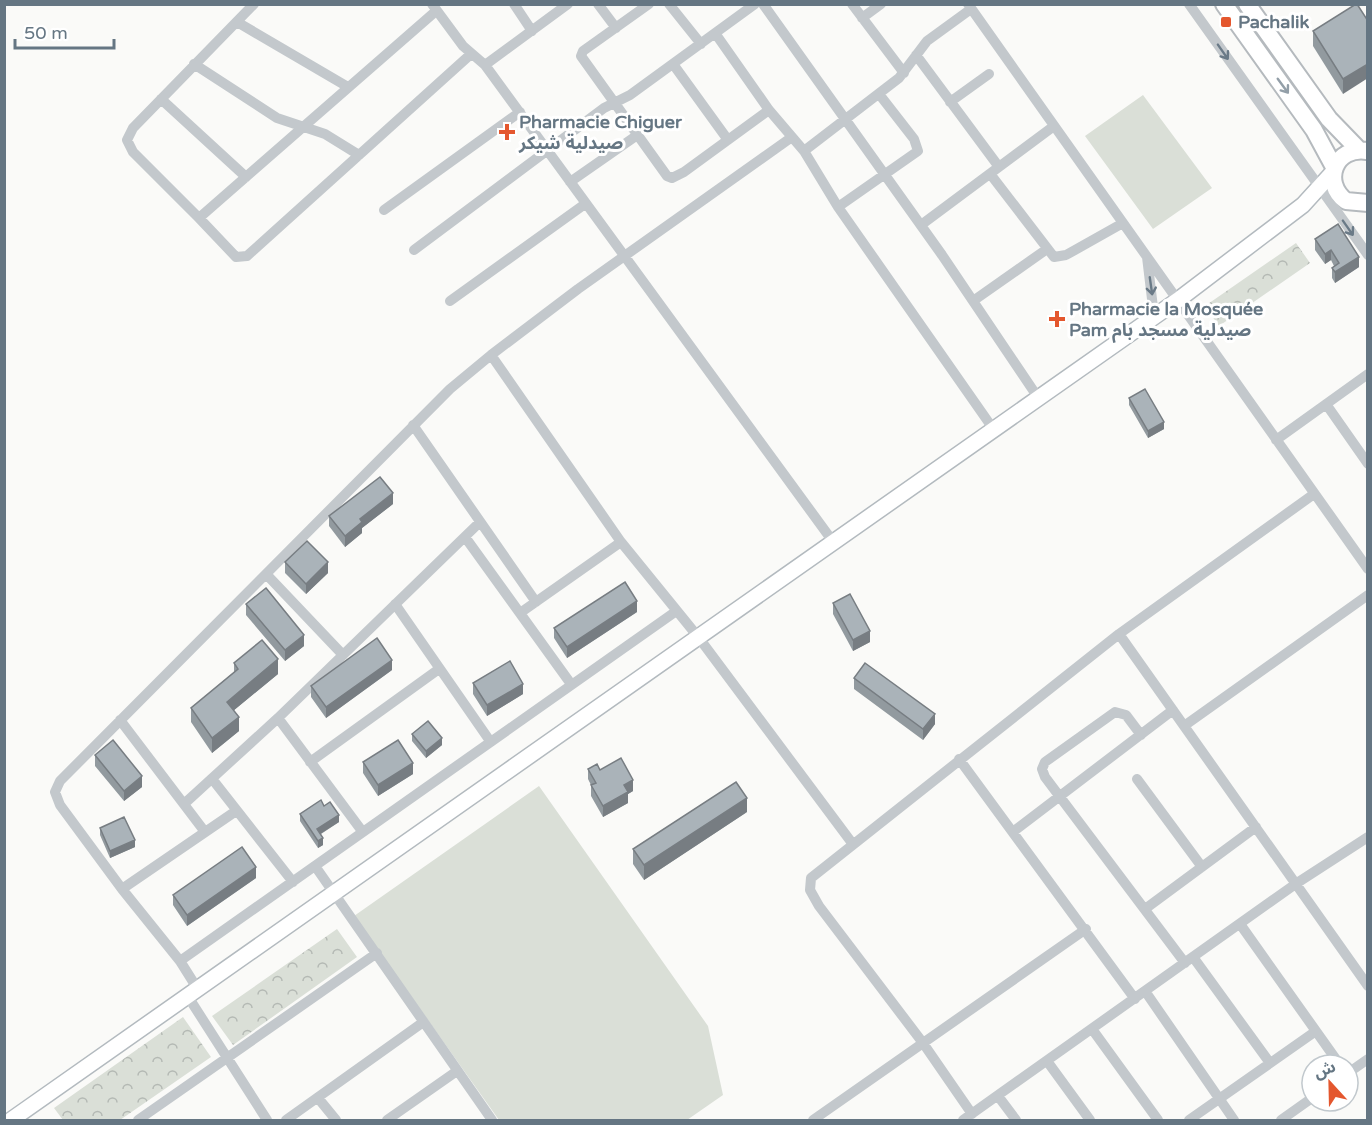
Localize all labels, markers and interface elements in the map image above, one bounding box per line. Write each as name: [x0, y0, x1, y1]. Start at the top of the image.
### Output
place label: Pachalik: [1238, 11, 1309, 33]
scale bar: [15, 12, 114, 50]
marker: Pachalik: [1219, 15, 1233, 29]
text: 50 m: [24, 22, 68, 44]
one-way arrow: [1217, 44, 1229, 60]
one-way arrow: [1277, 77, 1289, 93]
place label: Pharmacie Chiguer صيدلية شيكر: [518, 111, 683, 154]
marker: Pharmacie Chiguer صيدلية شيكر: [500, 125, 514, 139]
one-way arrow: [1342, 220, 1355, 236]
one-way arrow: [1146, 276, 1157, 295]
place label: Pharmacie la Mosquée Pam صيدلية مسجد بام: [1069, 298, 1263, 343]
marker: Pharmacie la Mosquée Pam صيدلية مسجد بام: [1050, 312, 1064, 326]
north arrow: [1300, 1053, 1360, 1113]
text: ش: [1311, 1057, 1339, 1083]

